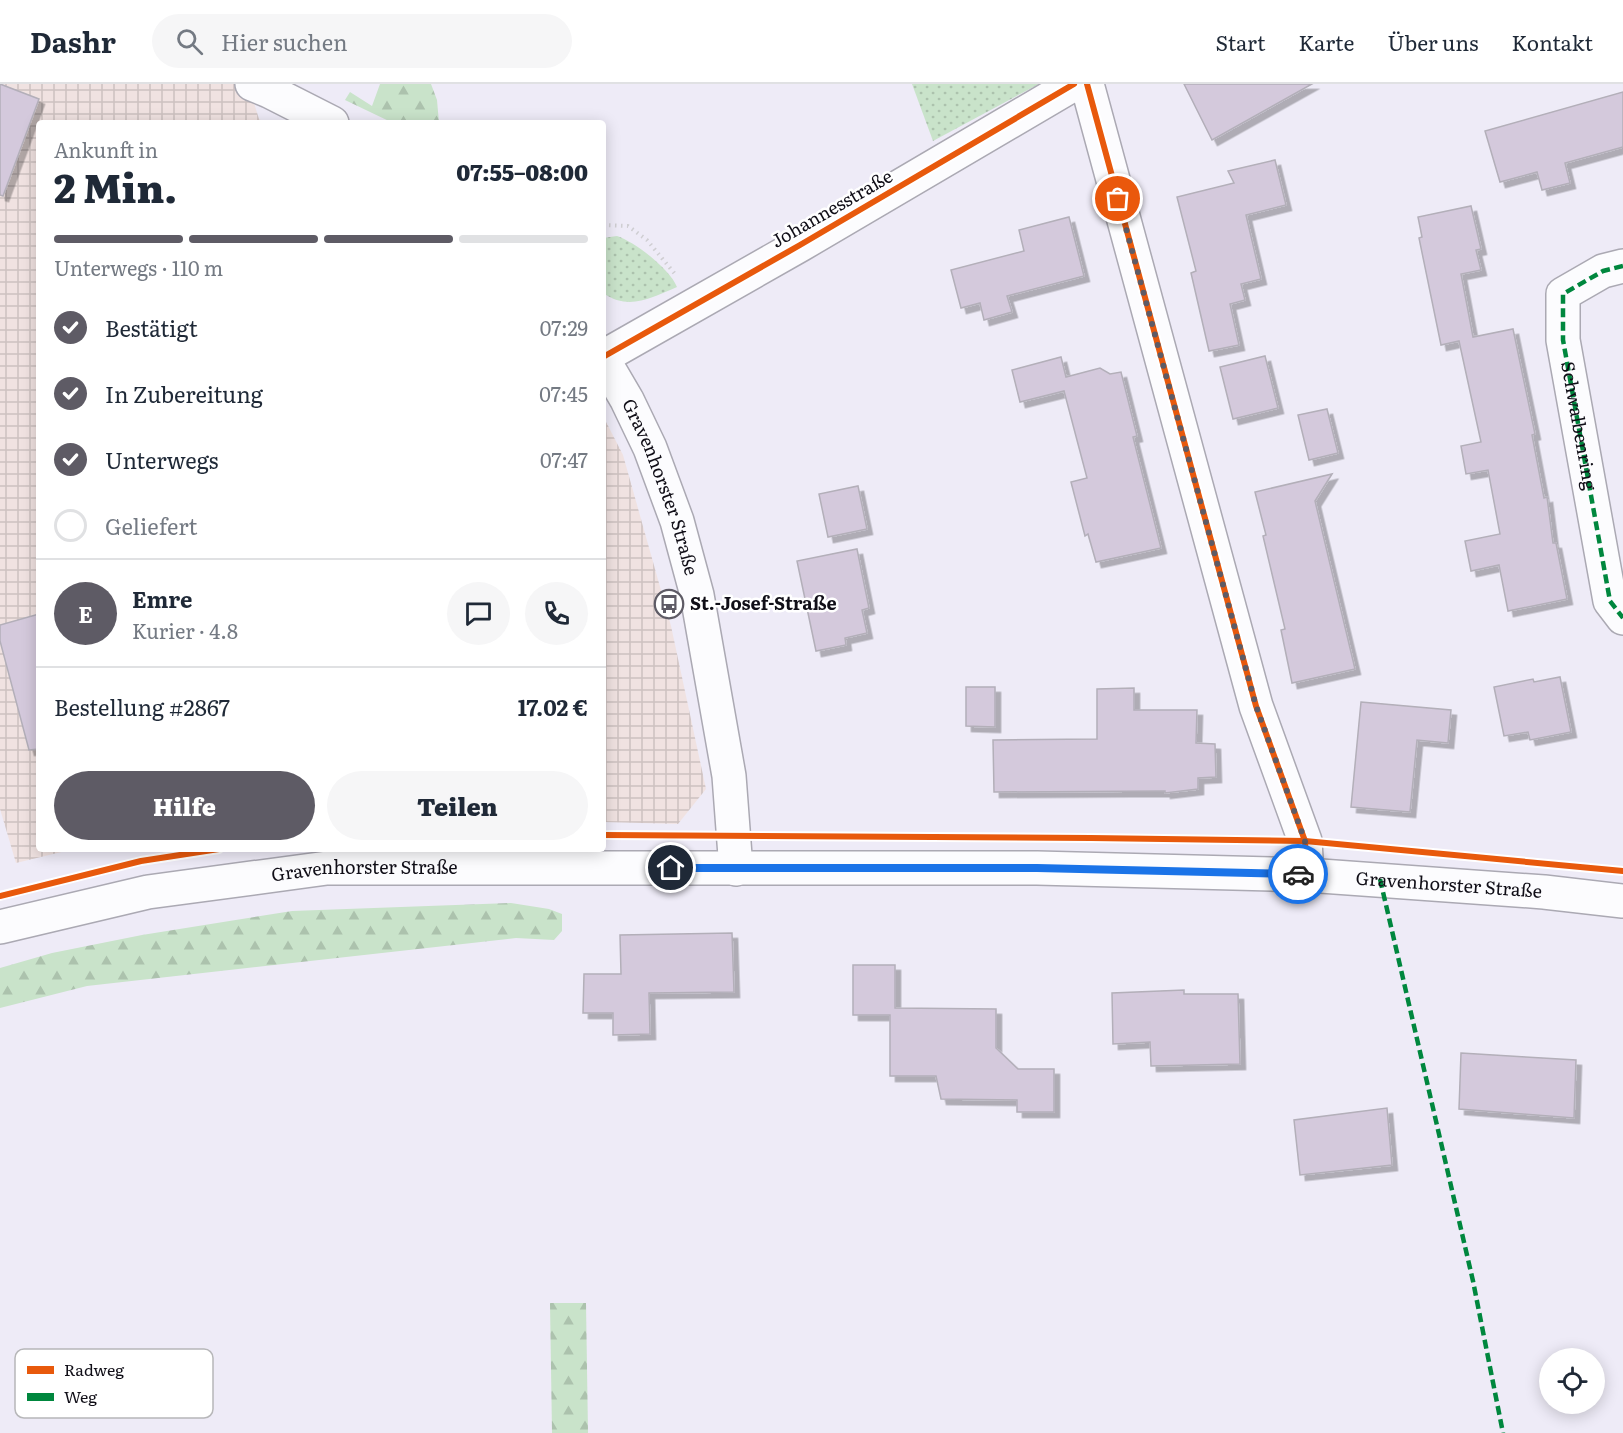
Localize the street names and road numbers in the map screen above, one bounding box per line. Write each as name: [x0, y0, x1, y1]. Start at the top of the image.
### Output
street label: Johannesstraße: [765, 162, 897, 253]
street label: Schwalbenring: [1555, 359, 1605, 493]
street label: Gravenhorster Straße: [616, 394, 706, 578]
street label: Gravenhorster Straße: [269, 853, 458, 887]
street label: Gravenhorster Straße: [1355, 864, 1543, 904]

